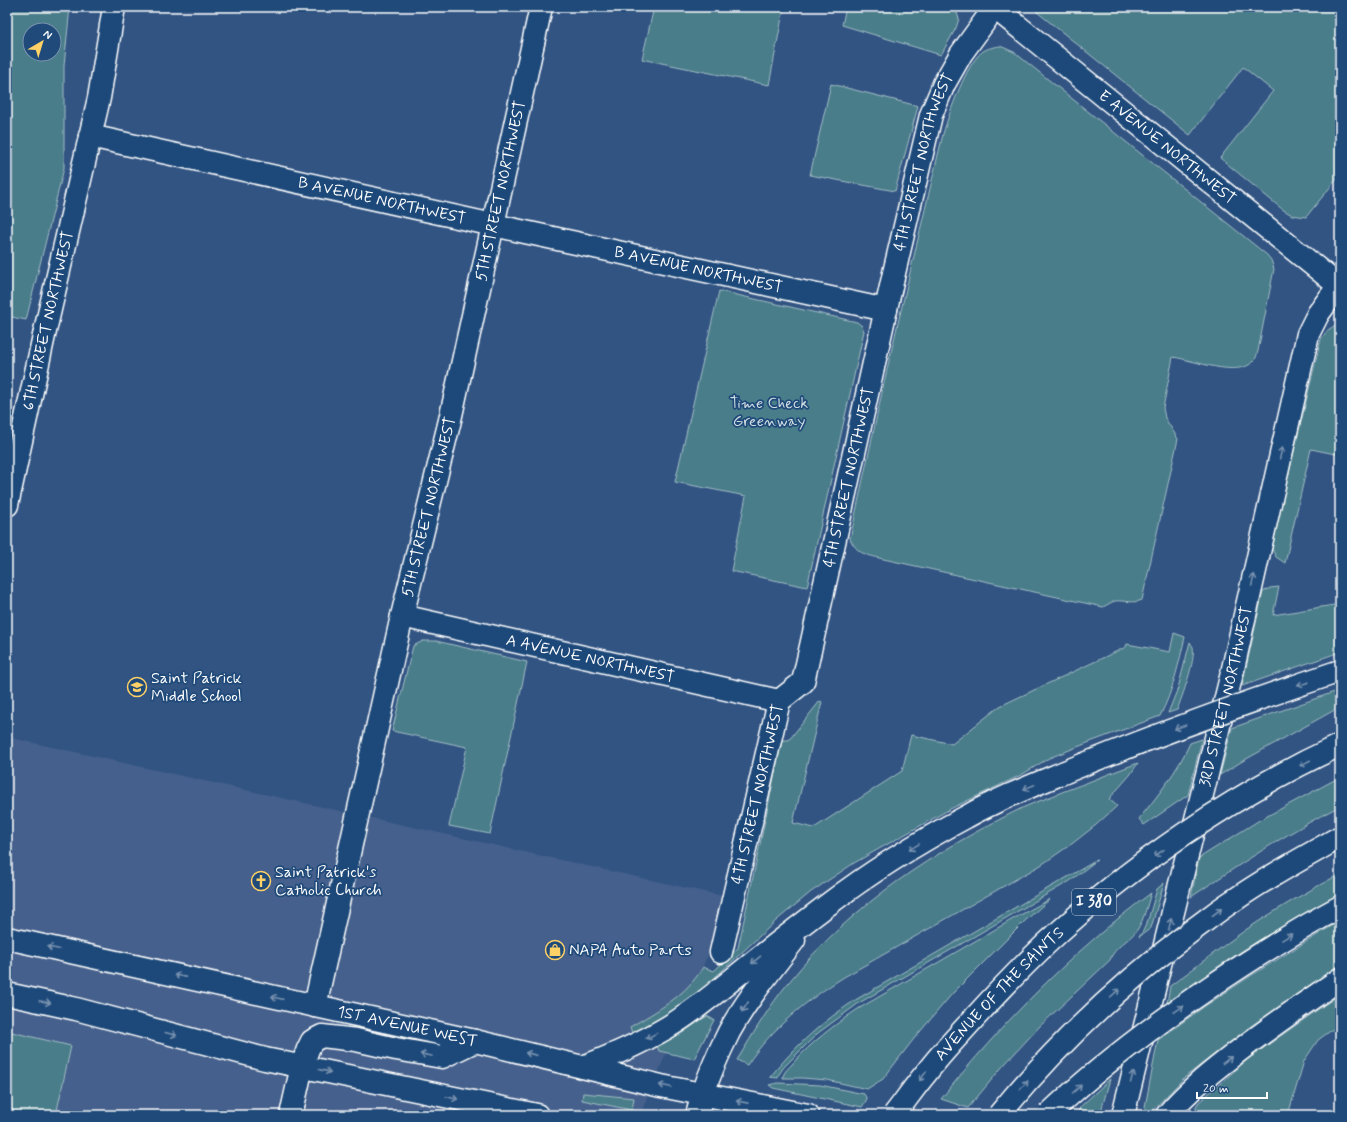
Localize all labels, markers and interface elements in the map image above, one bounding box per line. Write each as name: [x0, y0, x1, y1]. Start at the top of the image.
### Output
north arrow: [22, 22, 62, 62]
text: N: [40, 27, 55, 43]
street label: 4TH STREET NORTHWEST: [889, 69, 959, 253]
street label: E AVENUE NORTHWEST: [1094, 85, 1241, 209]
street label: 5TH STREET NORTHWEST: [470, 98, 531, 283]
street label: B AVENUE NORTHWEST: [296, 172, 468, 229]
street label: 6TH STREET NORTHWEST: [18, 229, 78, 412]
street label: B AVENUE NORTHWEST: [612, 241, 785, 298]
street label: 4TH STREET NORTHWEST: [818, 385, 879, 569]
park label: Time Check Greenway: [730, 393, 808, 432]
street label: 5TH STREET NORTHWEST: [397, 415, 461, 599]
one-way arrow: [1277, 447, 1285, 460]
one-way arrow: [1249, 573, 1257, 586]
street label: 3RD STREET NORTHWEST: [1194, 604, 1257, 789]
street label: A AVENUE NORTHWEST: [504, 629, 677, 688]
place label: Saint Patrick Middle School: [151, 668, 242, 707]
school or university icon: Saint Patrick Middle School: [126, 676, 148, 698]
one-way arrow: [1297, 680, 1309, 688]
street label: 4TH STREET NORTHWEST: [726, 702, 788, 886]
one-way arrow: [1175, 723, 1187, 731]
one-way arrow: [1299, 760, 1311, 767]
one-way arrow: [1023, 783, 1035, 791]
one-way arrow: [908, 844, 920, 852]
one-way arrow: [1154, 849, 1165, 857]
place label: Saint Patrick's Catholic Church: [275, 862, 382, 901]
church icon: Saint Patrick's Catholic Church: [250, 870, 272, 892]
road number: I 380: [1072, 889, 1116, 915]
one-way arrow: [1211, 908, 1222, 916]
one-way arrow: [1166, 918, 1174, 931]
street label: AVENUE OF THE SAINTS: [930, 922, 1069, 1065]
one-way arrow: [1281, 932, 1293, 940]
shop icon: NAPA Auto Parts: [544, 939, 566, 961]
place label: NAPA Auto Parts: [569, 940, 692, 961]
one-way arrow: [47, 944, 60, 952]
one-way arrow: [751, 956, 762, 964]
one-way arrow: [174, 972, 187, 980]
one-way arrow: [1110, 988, 1120, 997]
one-way arrow: [271, 993, 284, 1001]
one-way arrow: [38, 999, 51, 1007]
street label: 1ST AVENUE WEST: [335, 1001, 479, 1052]
one-way arrow: [741, 1001, 749, 1012]
one-way arrow: [1173, 1005, 1184, 1013]
one-way arrow: [164, 1031, 177, 1038]
one-way arrow: [646, 1033, 658, 1040]
one-way arrow: [525, 1050, 538, 1058]
one-way arrow: [420, 1051, 433, 1059]
one-way arrow: [1221, 1056, 1232, 1064]
one-way arrow: [318, 1068, 331, 1076]
one-way arrow: [919, 1071, 927, 1082]
one-way arrow: [1129, 1071, 1136, 1084]
scale bar: [1197, 1074, 1267, 1100]
one-way arrow: [1019, 1080, 1028, 1090]
text: 20 m: [1203, 1081, 1229, 1097]
one-way arrow: [659, 1082, 672, 1090]
one-way arrow: [1071, 1084, 1082, 1093]
one-way arrow: [445, 1094, 458, 1102]
one-way arrow: [736, 1097, 749, 1105]

